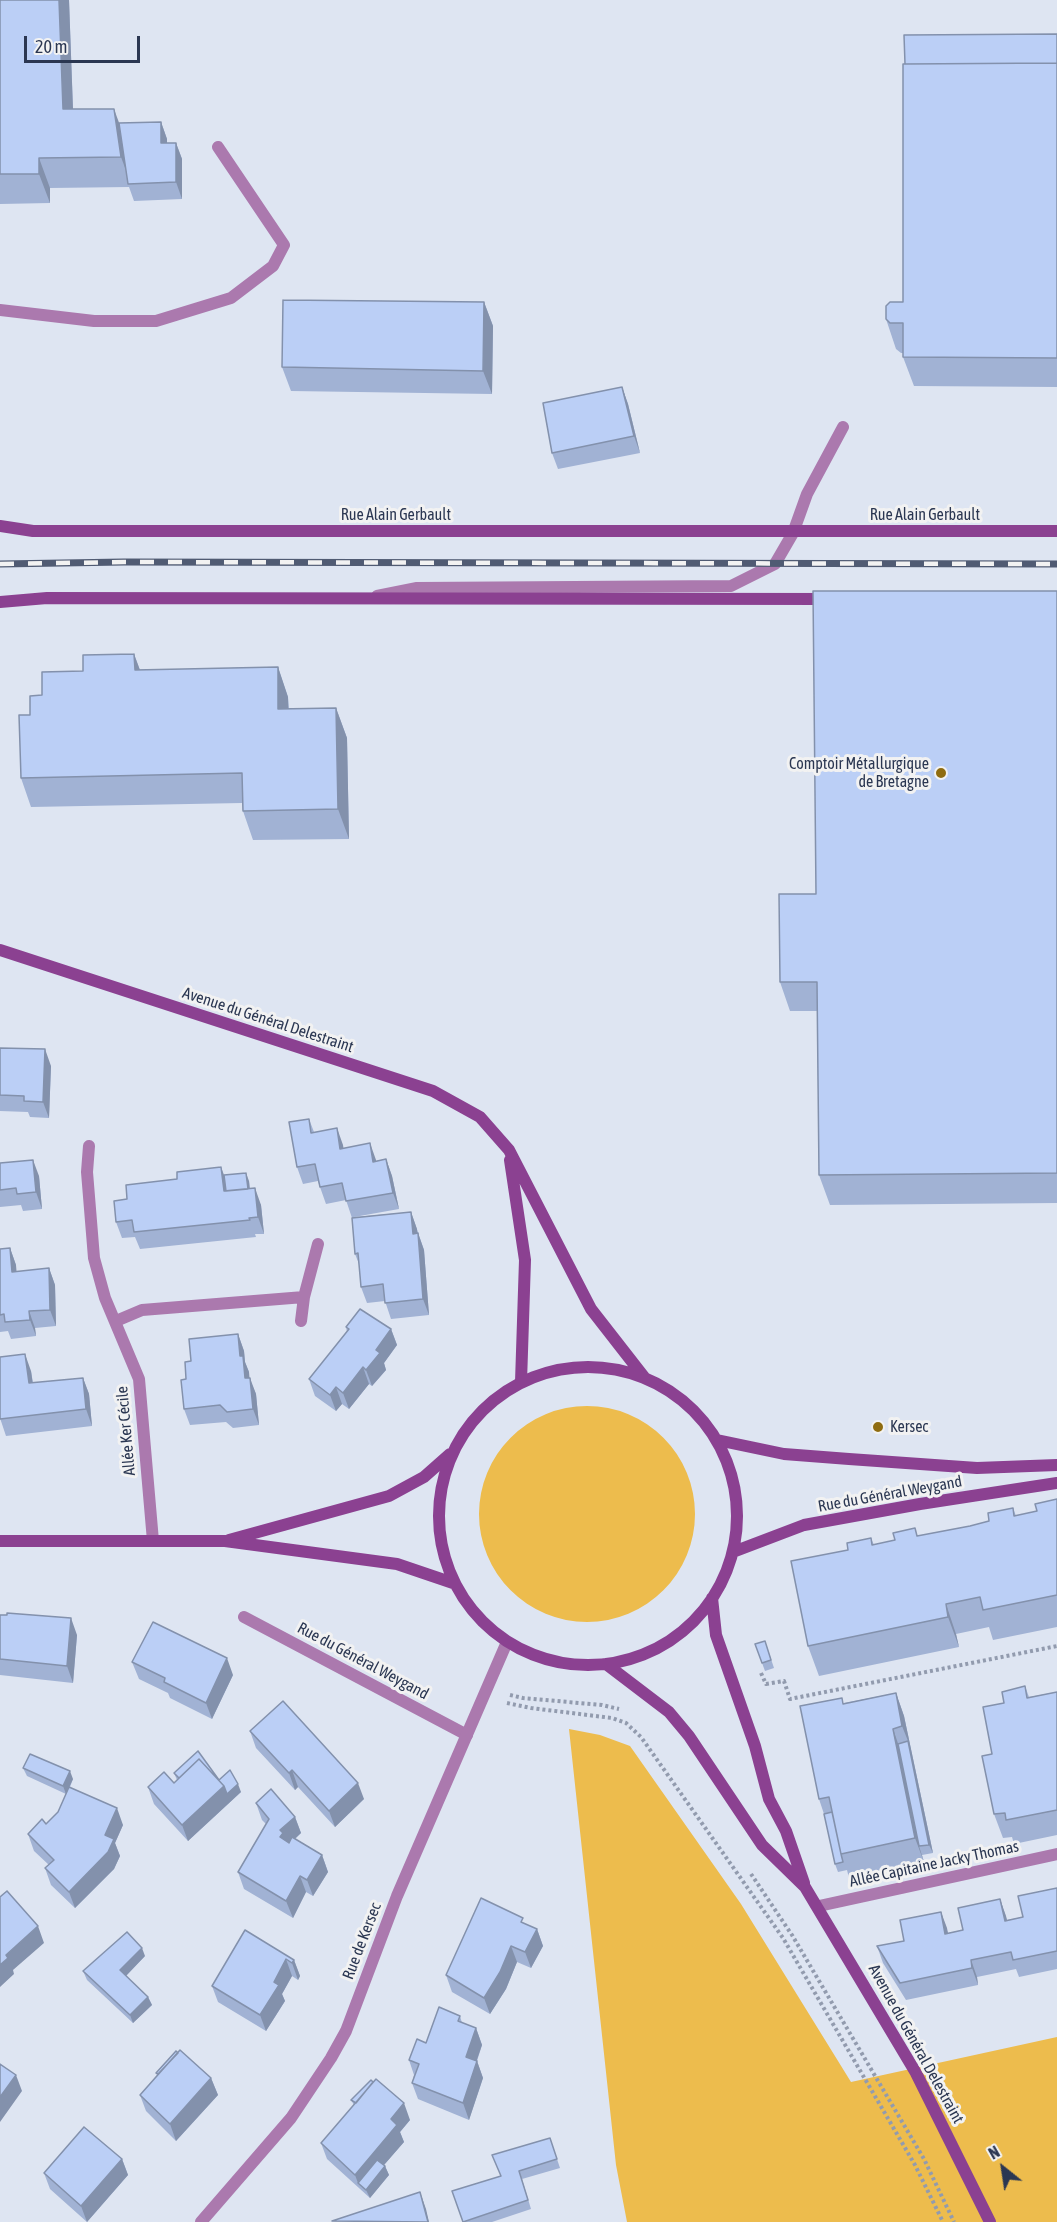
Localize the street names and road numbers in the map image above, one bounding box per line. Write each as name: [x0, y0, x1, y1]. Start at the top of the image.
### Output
street label: Rue Alain Gerbault: [341, 505, 451, 525]
street label: Rue Alain Gerbault: [870, 505, 980, 525]
street label: Avenue du Général Delestraint: [180, 983, 356, 1057]
street label: Allée Ker Cécile: [113, 1385, 139, 1477]
street label: Rue du Général Weygand: [816, 1472, 964, 1516]
street label: Rue du Général Weygand: [294, 1618, 432, 1704]
street label: Allée Capitaine Jacky Thomas: [848, 1837, 1020, 1891]
street label: Rue de Kersec: [339, 1900, 385, 1982]
street label: Avenue du Général Delestraint: [864, 1961, 968, 2127]

